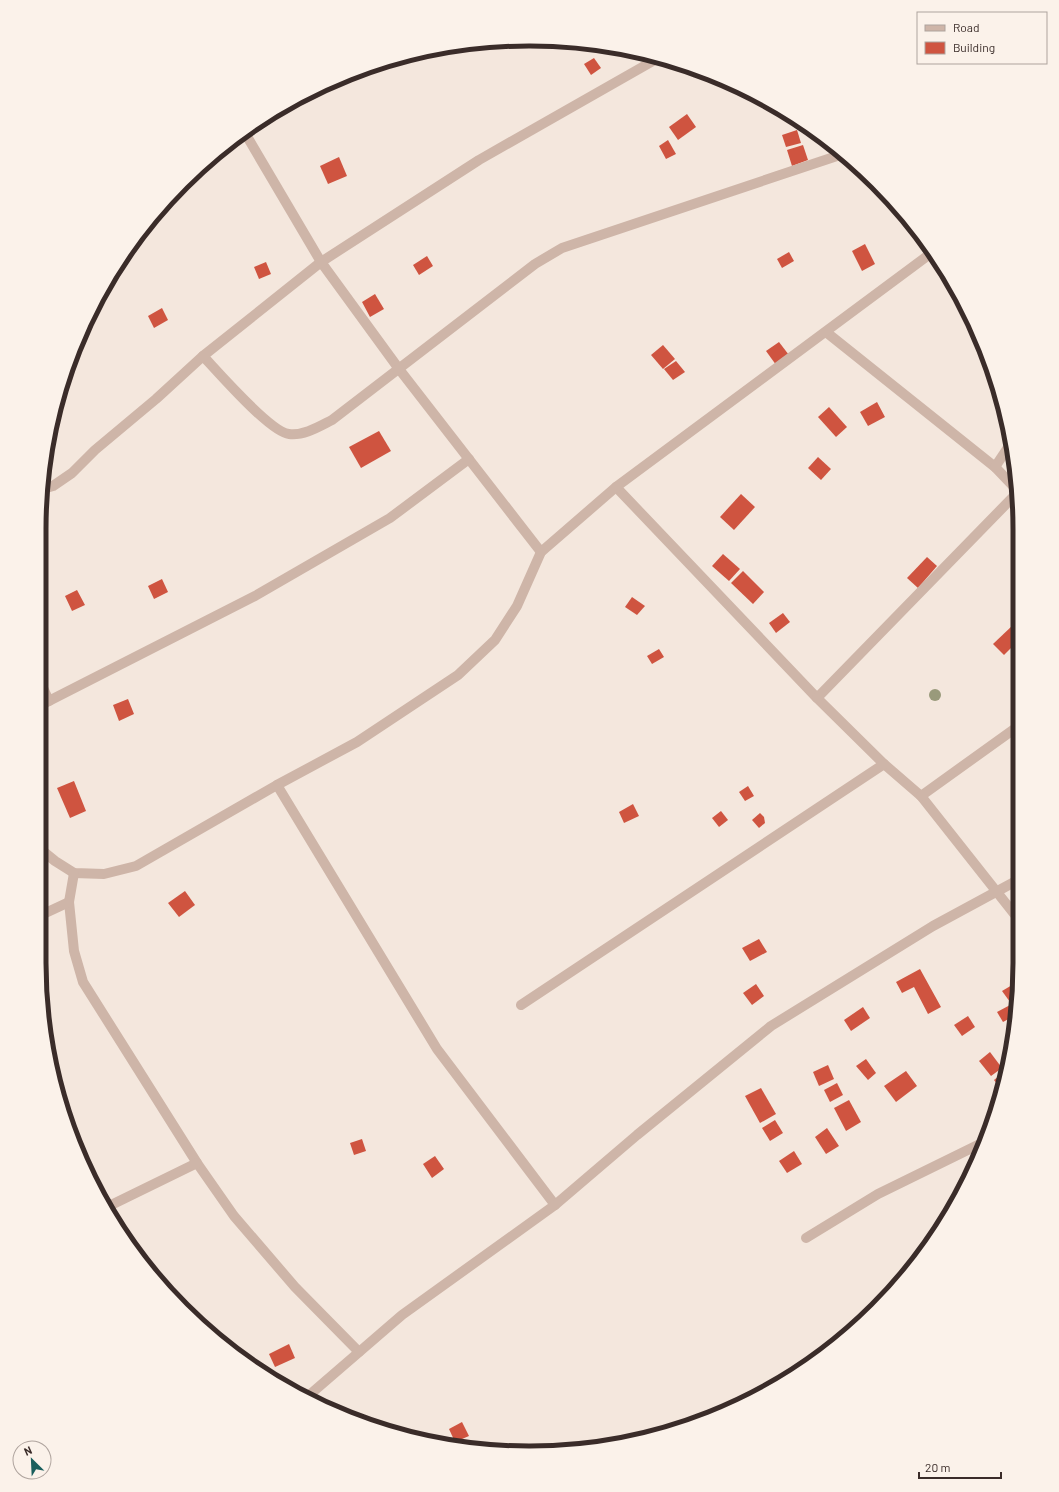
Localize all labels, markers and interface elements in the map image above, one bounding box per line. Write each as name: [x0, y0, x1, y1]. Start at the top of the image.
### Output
legend: [917, 12, 1047, 64]
text: Road: [953, 20, 980, 34]
text: Building: [953, 40, 995, 54]
north arrow: [12, 1440, 52, 1480]
text: N: [22, 1443, 34, 1458]
scale bar: [919, 1454, 1001, 1480]
text: 20 m: [925, 1460, 951, 1474]

